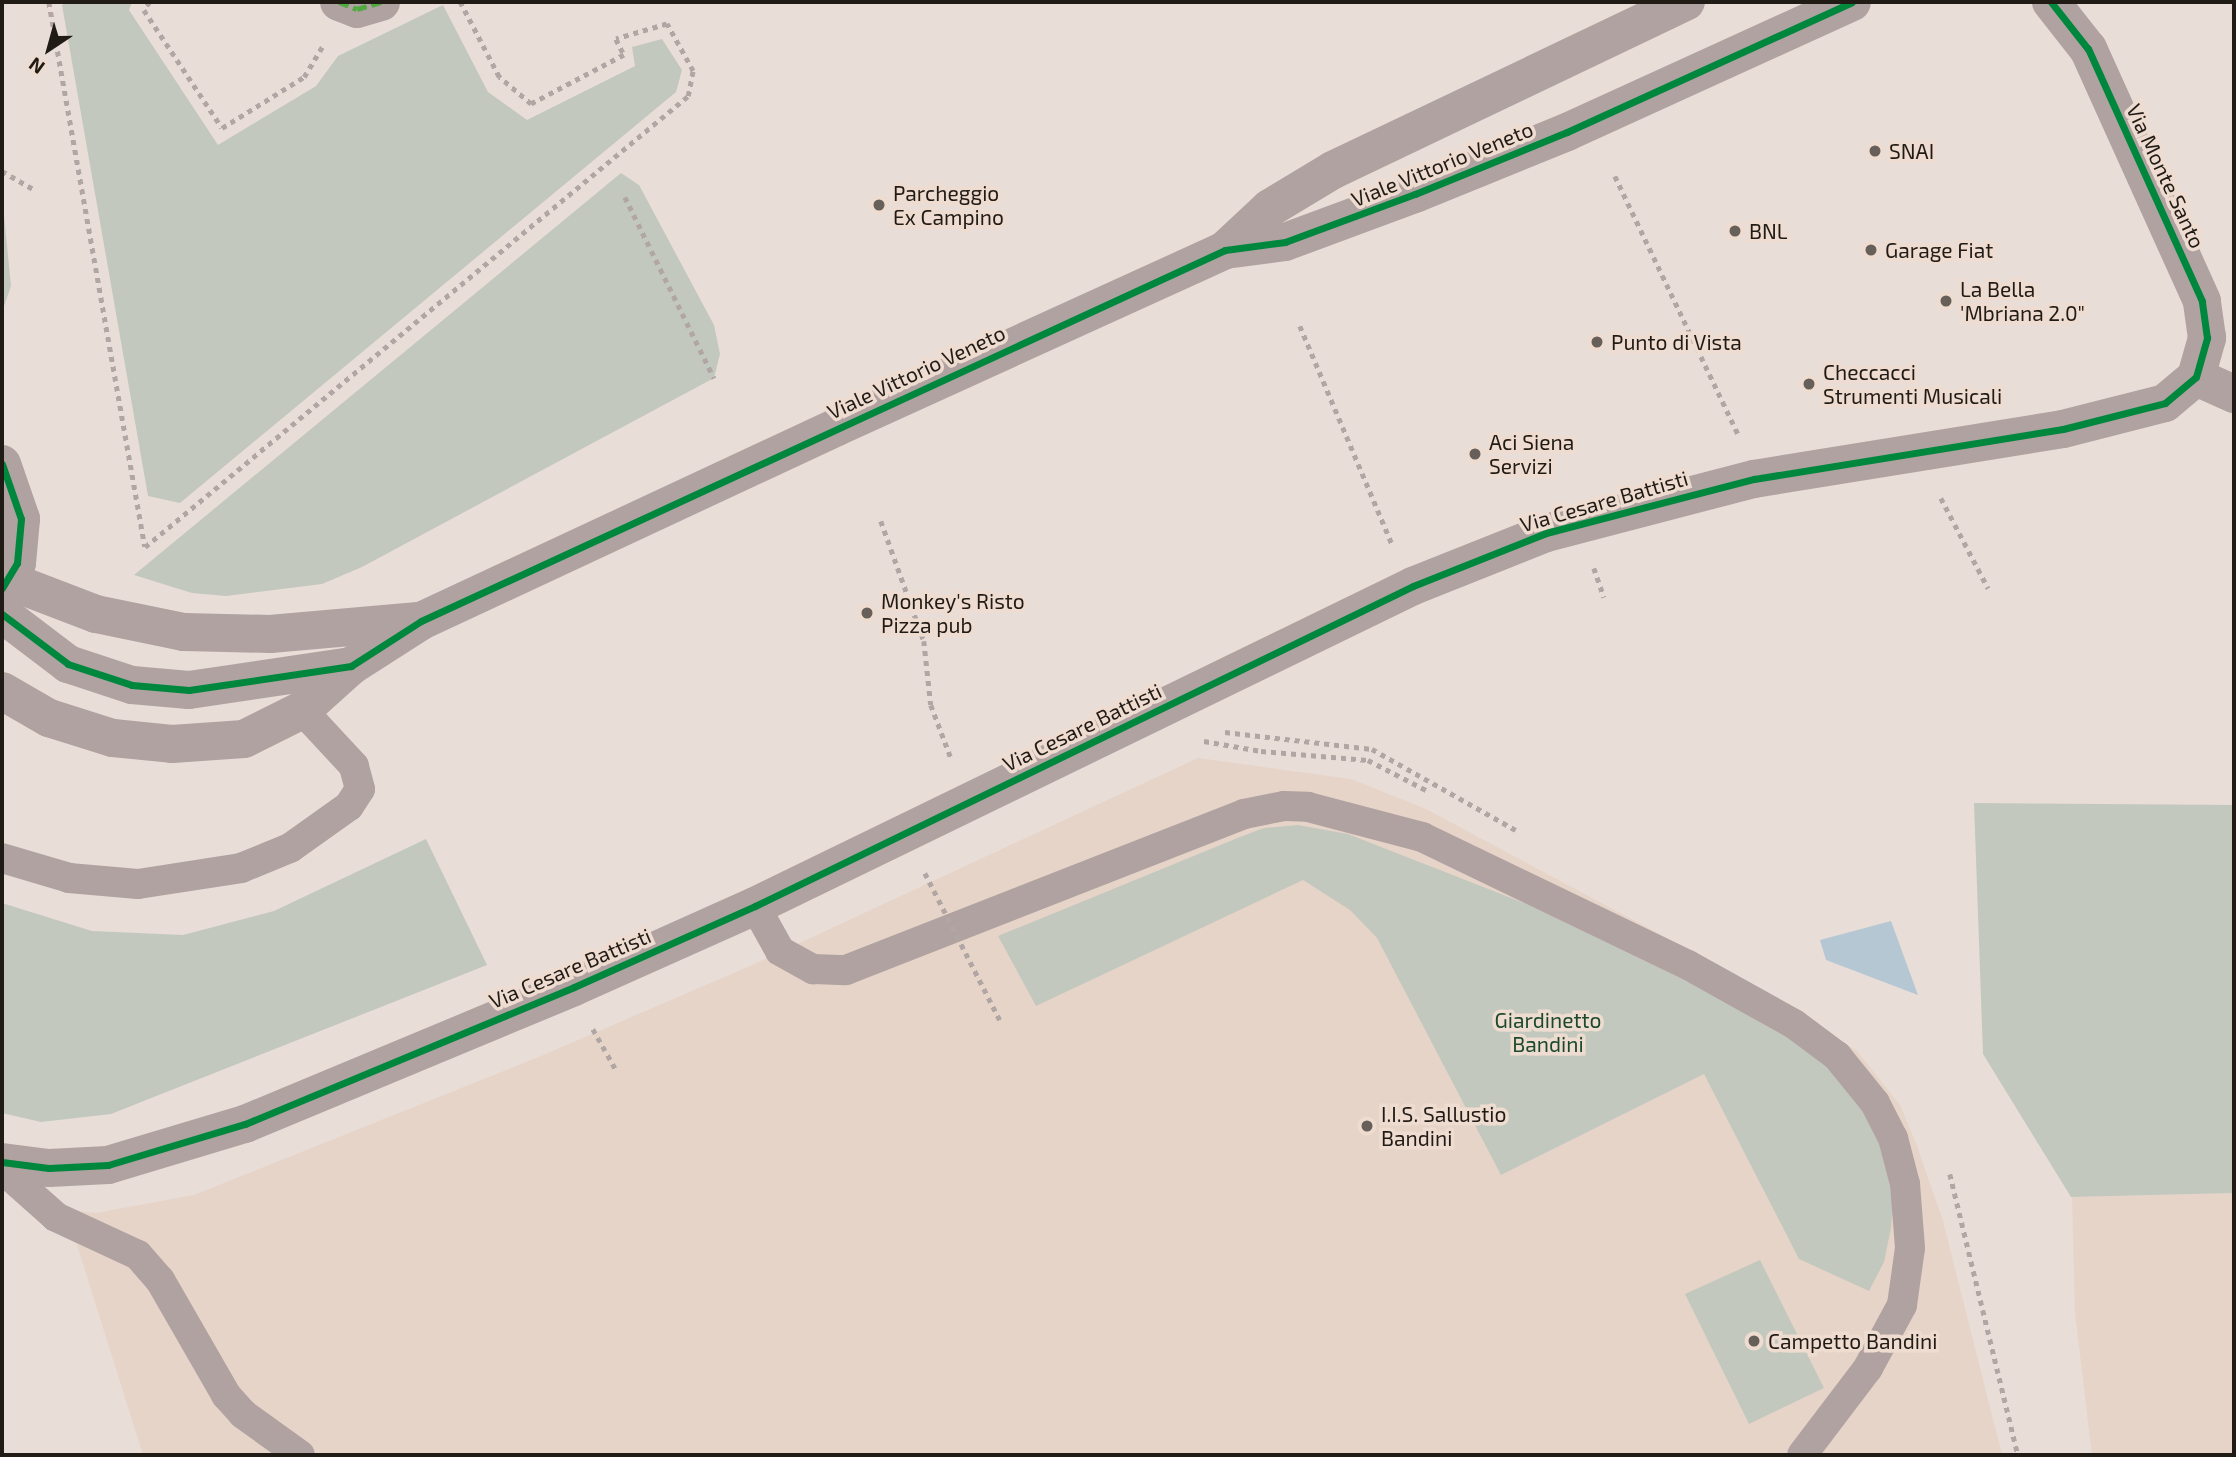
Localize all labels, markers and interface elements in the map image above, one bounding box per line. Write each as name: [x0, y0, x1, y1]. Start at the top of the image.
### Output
north arrow: [14, 14, 84, 84]
text: N: [24, 53, 49, 80]
street label: Via Monte Santo: [2122, 100, 2210, 252]
street label: Viale Vittorio Veneto: [1347, 116, 1537, 212]
place label: SNAI: [1889, 138, 1934, 164]
marker: SNAI: [1867, 143, 1883, 159]
place label: Parcheggio Ex Campino: [893, 180, 1004, 230]
marker: Parcheggio Ex Campino: [871, 197, 887, 213]
place label: BNL: [1749, 218, 1788, 244]
marker: BNL: [1727, 223, 1743, 239]
place label: Garage Fiat: [1885, 237, 1993, 263]
marker: Garage Fiat: [1863, 242, 1879, 258]
place label: La Bella 'Mbriana 2.0": [1960, 276, 2085, 326]
marker: La Bella 'Mbriana 2.0": [1938, 293, 1954, 309]
street label: Viale Vittorio Veneto: [823, 319, 1009, 425]
place label: Punto di Vista: [1611, 329, 1742, 355]
marker: Punto di Vista: [1589, 334, 1605, 350]
place label: Checcacci Strumenti Musicali: [1823, 359, 2002, 409]
marker: Checcacci Strumenti Musicali: [1801, 376, 1817, 392]
place label: Aci Siena Servizi: [1489, 429, 1574, 479]
marker: Aci Siena Servizi: [1467, 446, 1483, 462]
street label: Via Cesare Battisti: [1517, 465, 1691, 537]
place label: Monkey's Risto Pizza pub: [881, 588, 1025, 638]
marker: Monkey's Risto Pizza pub: [859, 605, 875, 621]
street label: Via Cesare Battisti: [999, 678, 1165, 776]
street label: Via Cesare Battisti: [485, 923, 655, 1013]
park label: Giardinetto Bandini: [1495, 1007, 1601, 1057]
place label: I.I.S. Sallustio Bandini: [1381, 1101, 1506, 1151]
marker: I.I.S. Sallustio Bandini: [1359, 1118, 1375, 1134]
place label: Campetto Bandini: [1768, 1328, 1937, 1354]
marker: Campetto Bandini: [1746, 1333, 1762, 1349]

